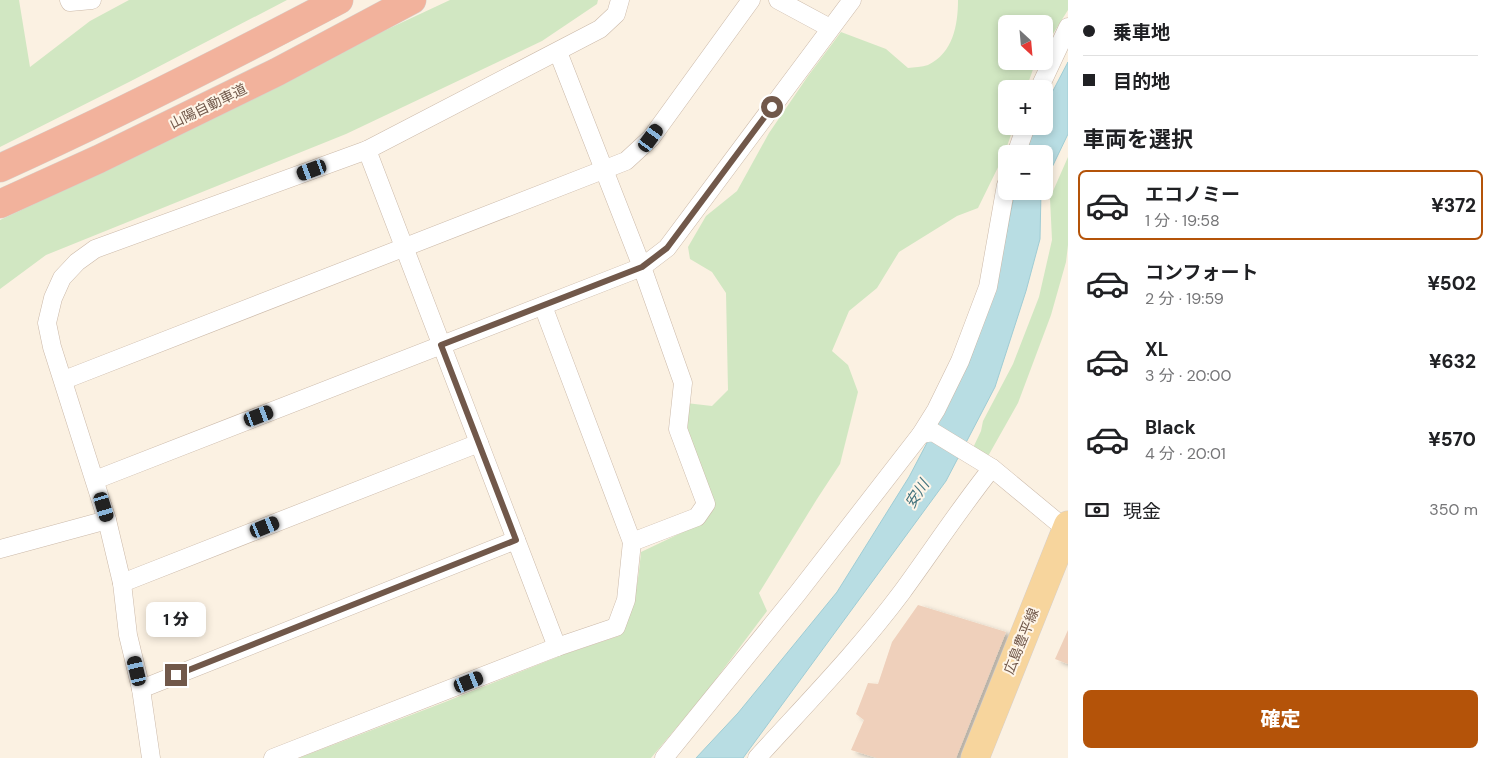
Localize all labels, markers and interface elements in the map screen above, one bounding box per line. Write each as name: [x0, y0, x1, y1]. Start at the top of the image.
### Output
north arrow: [998, 15, 1052, 70]
map controls: [998, 15, 1053, 200]
text: 乗車地: [1113, 20, 1170, 45]
text: 目的地: [1113, 69, 1170, 94]
street label: 山陽自動車道: [166, 79, 250, 133]
button: +: [998, 80, 1053, 135]
route start: [761, 96, 783, 118]
car: [636, 121, 665, 155]
text: 車両を選択: [1083, 125, 1193, 154]
button: −: [998, 145, 1053, 200]
car: [295, 158, 328, 182]
text: エコノミー: [1145, 182, 1240, 207]
icon: car: [1085, 183, 1130, 228]
text: ¥372: [1431, 193, 1476, 218]
text: 1 分 · 19:58: [1145, 210, 1220, 231]
text: コンフォート: [1145, 260, 1258, 285]
icon: car: [1085, 261, 1130, 306]
text: ¥502: [1427, 271, 1476, 296]
text: 2 分 · 19:59: [1145, 288, 1224, 309]
text: XL: [1145, 337, 1168, 362]
icon: car: [1085, 339, 1130, 384]
text: ¥632: [1429, 349, 1476, 374]
text: 3 分 · 20:00: [1145, 365, 1232, 386]
car: [242, 404, 275, 428]
text: Black: [1145, 415, 1196, 440]
icon: car: [1085, 417, 1130, 462]
text: ¥570: [1428, 427, 1476, 452]
text: 4 分 · 20:01: [1145, 443, 1226, 464]
water label: 安川: [900, 474, 935, 512]
car: [92, 490, 115, 524]
icon: cash: [1083, 496, 1111, 524]
text: 現金: [1123, 499, 1161, 524]
text: 350 m: [1429, 499, 1478, 520]
car: [248, 514, 281, 540]
callout: 1 分: [146, 602, 206, 638]
street label: 広島豊平線: [1000, 605, 1042, 677]
text: 1 分: [163, 609, 189, 630]
car: [126, 655, 147, 687]
route end: [165, 664, 187, 686]
car: [452, 669, 485, 695]
button: 確定: [1083, 690, 1478, 748]

